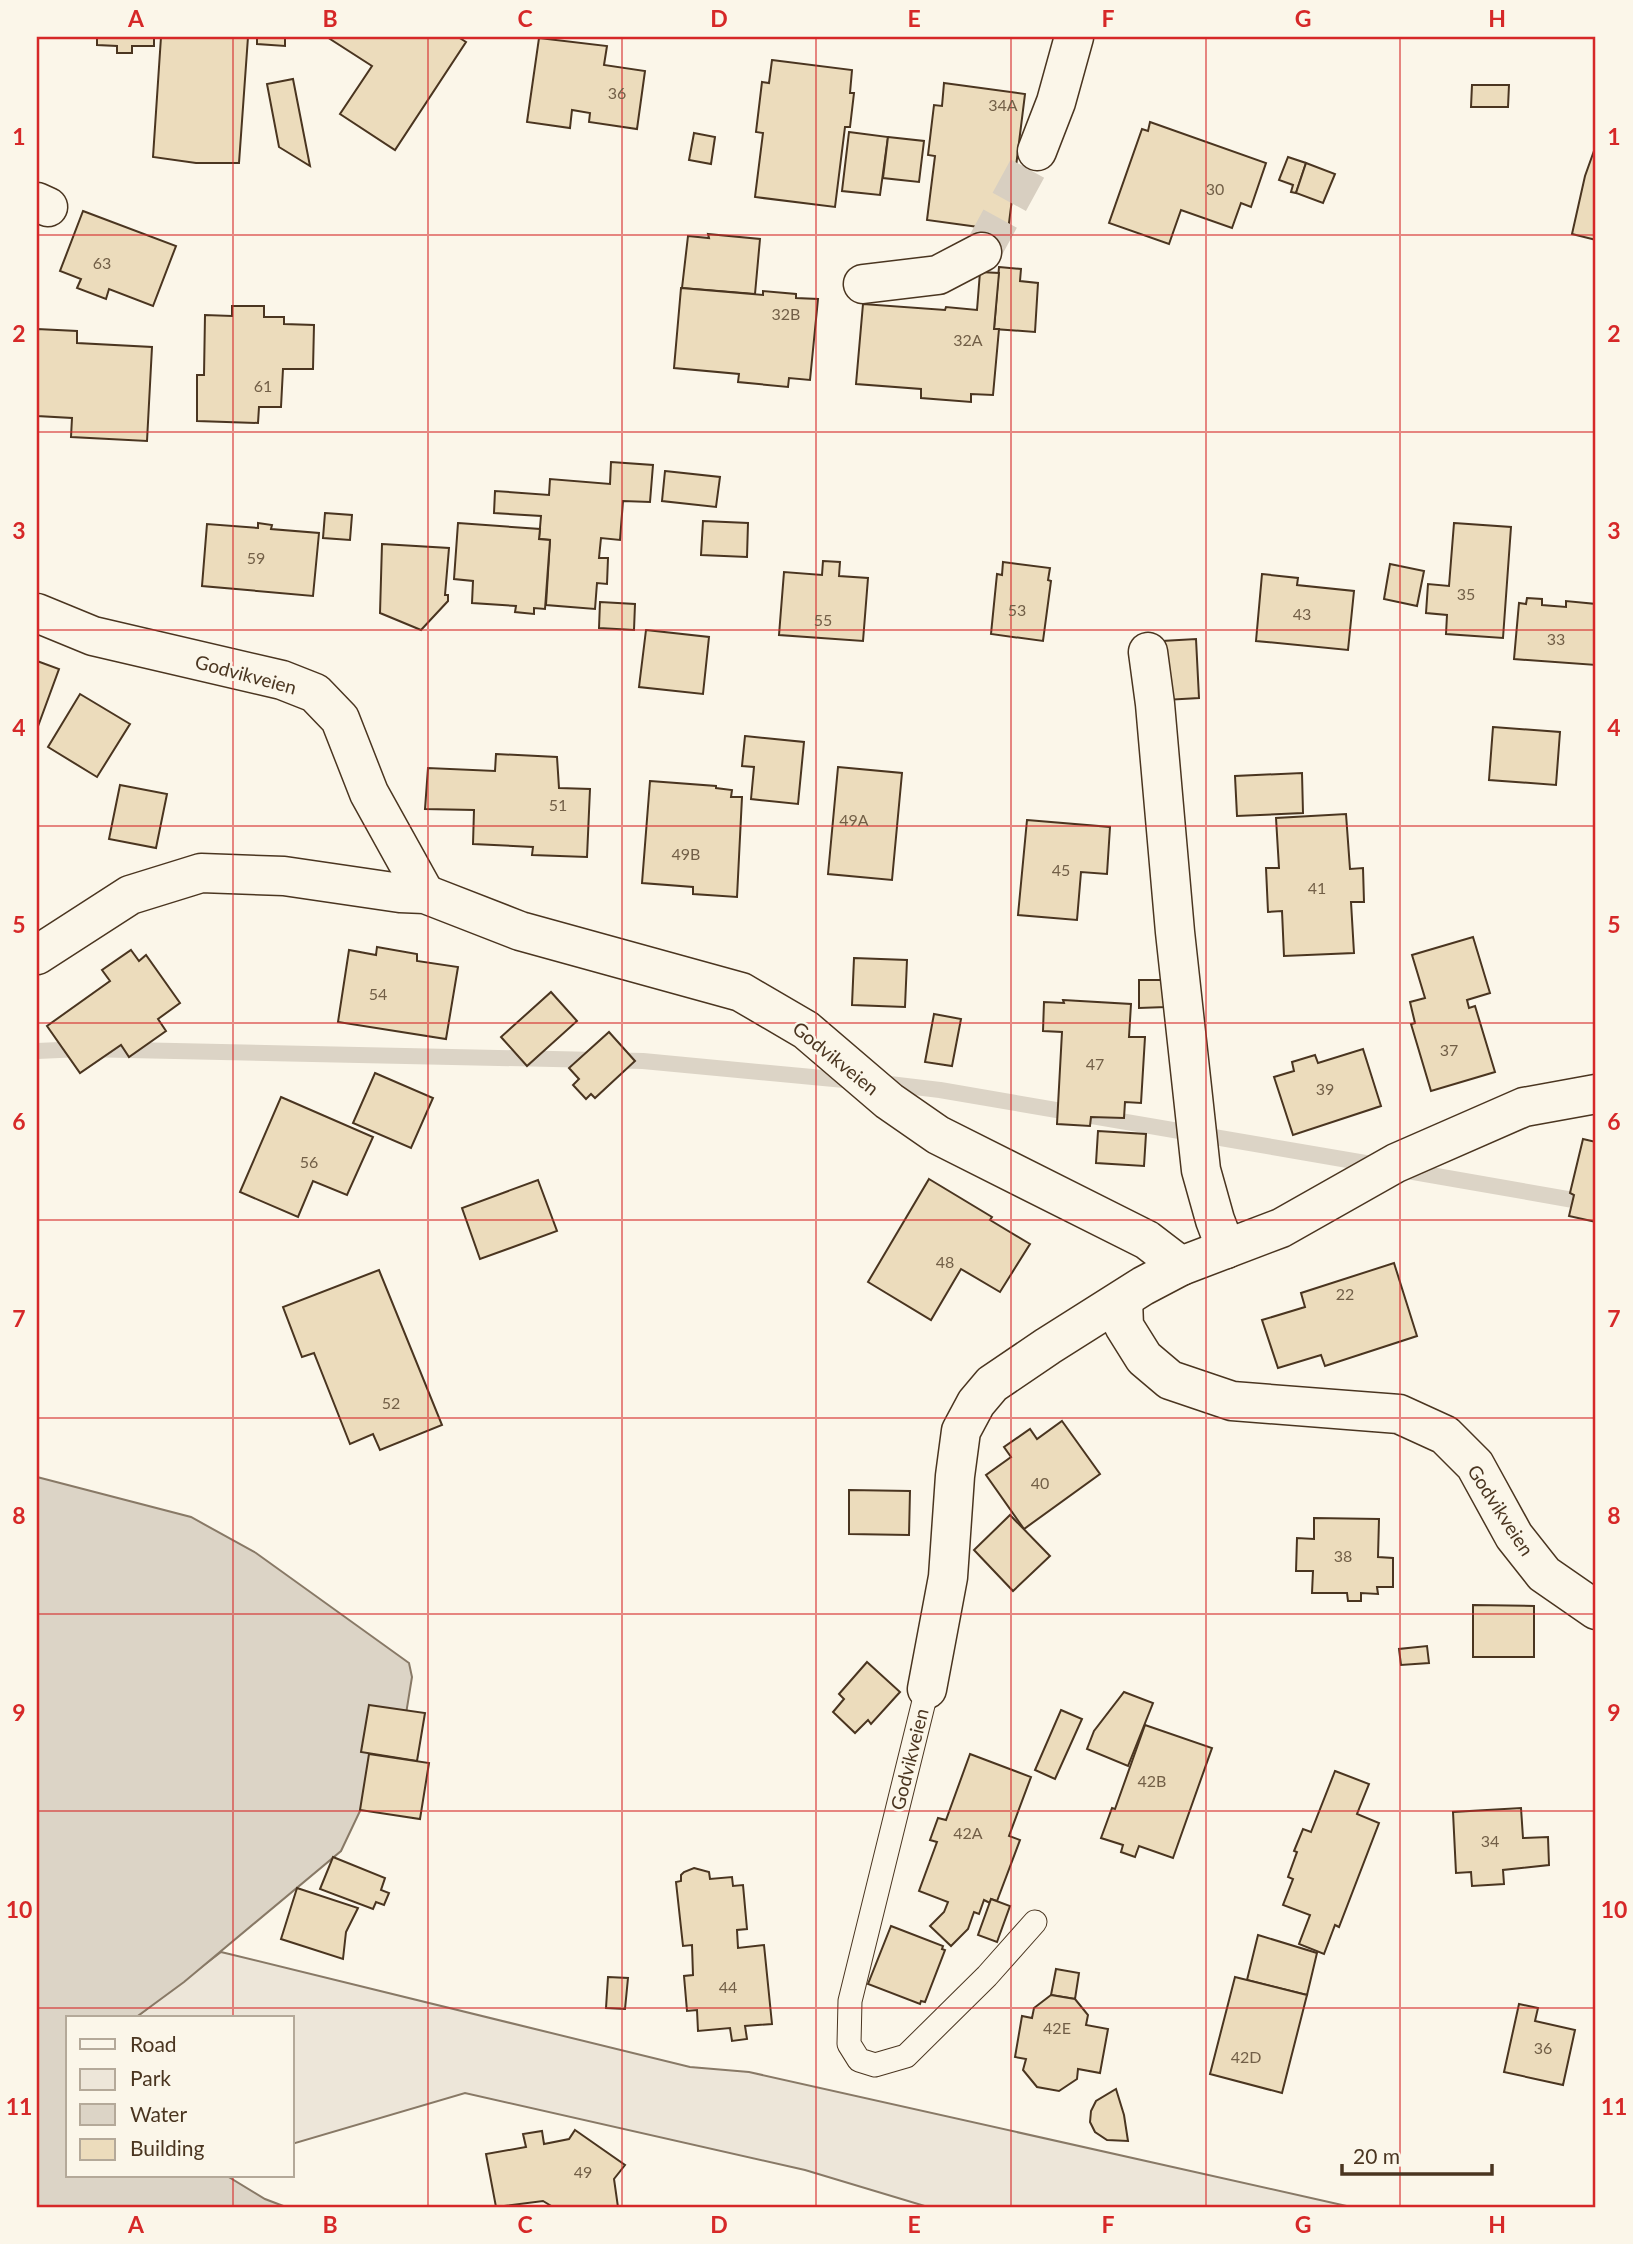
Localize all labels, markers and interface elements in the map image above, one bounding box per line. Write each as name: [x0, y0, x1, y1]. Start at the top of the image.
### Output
text: A: [127, 4, 145, 32]
text: B: [322, 4, 338, 32]
text: C: [517, 4, 533, 32]
text: D: [710, 4, 728, 32]
text: E: [907, 4, 921, 32]
text: F: [1101, 4, 1115, 32]
text: G: [1295, 4, 1311, 32]
text: H: [1488, 4, 1506, 32]
house number: 36: [608, 83, 626, 102]
house number: 34A: [988, 95, 1018, 114]
text: 1: [12, 122, 26, 150]
text: 1: [1607, 122, 1621, 150]
house number: 30: [1206, 179, 1224, 198]
house number: 63: [93, 253, 111, 272]
house number: 32B: [772, 304, 800, 323]
text: 2: [12, 319, 26, 347]
text: 2: [1607, 319, 1621, 347]
house number: 32A: [953, 330, 983, 349]
house number: 61: [254, 376, 272, 395]
text: 3: [12, 516, 26, 544]
text: 3: [1607, 516, 1621, 544]
house number: 59: [247, 548, 265, 567]
house number: 35: [1457, 584, 1475, 603]
house number: 53: [1008, 600, 1026, 619]
house number: 43: [1293, 604, 1311, 623]
house number: 55: [814, 610, 832, 629]
house number: 33: [1547, 629, 1565, 648]
street label: Godvikveien: [193, 649, 299, 699]
text: 4: [12, 713, 26, 741]
text: 4: [1607, 713, 1621, 741]
house number: 51: [549, 795, 567, 814]
house number: 49A: [839, 810, 869, 829]
house number: 49B: [672, 844, 700, 863]
house number: 45: [1052, 860, 1070, 879]
house number: 41: [1308, 878, 1326, 897]
text: 5: [12, 910, 26, 938]
text: 5: [1607, 910, 1621, 938]
house number: 54: [369, 984, 387, 1003]
street label: Godvikveien: [788, 1016, 884, 1100]
house number: 37: [1440, 1040, 1458, 1059]
house number: 47: [1086, 1054, 1104, 1073]
house number: 39: [1316, 1079, 1334, 1098]
text: 6: [12, 1107, 26, 1135]
text: 6: [1607, 1107, 1621, 1135]
house number: 56: [300, 1152, 318, 1171]
house number: 48: [936, 1252, 954, 1271]
house number: 22: [1336, 1284, 1354, 1303]
text: 7: [12, 1304, 26, 1332]
text: 7: [1607, 1304, 1621, 1332]
house number: 52: [382, 1393, 400, 1412]
street label: Godvikveien: [1463, 1460, 1539, 1560]
house number: 40: [1031, 1473, 1049, 1492]
text: 8: [12, 1501, 26, 1529]
text: 8: [1607, 1501, 1621, 1529]
house number: 38: [1334, 1546, 1352, 1565]
text: 9: [12, 1698, 26, 1726]
text: 9: [1607, 1698, 1621, 1726]
street label: Godvikveien: [885, 1706, 933, 1812]
house number: 42B: [1138, 1771, 1166, 1790]
house number: 42A: [953, 1823, 983, 1842]
house number: 34: [1481, 1831, 1499, 1850]
text: 10: [6, 1895, 32, 1923]
text: 10: [1601, 1895, 1627, 1923]
house number: 44: [719, 1977, 737, 1996]
legend: [66, 2016, 294, 2178]
house number: 42E: [1043, 2018, 1071, 2037]
text: Road: [130, 2031, 177, 2056]
house number: 36: [1534, 2038, 1552, 2057]
house number: 42D: [1231, 2047, 1261, 2066]
text: Park: [130, 2065, 171, 2090]
text: 11: [6, 2092, 32, 2120]
text: 11: [1601, 2092, 1627, 2120]
text: Water: [130, 2101, 187, 2126]
scale bar: [1342, 2132, 1493, 2176]
text: Building: [130, 2135, 205, 2160]
text: 20 m: [1353, 2143, 1400, 2168]
house number: 49: [574, 2162, 592, 2181]
text: A: [127, 2210, 145, 2238]
text: B: [322, 2210, 338, 2238]
text: C: [517, 2210, 533, 2238]
text: D: [710, 2210, 728, 2238]
text: E: [907, 2210, 921, 2238]
text: F: [1101, 2210, 1115, 2238]
text: G: [1295, 2210, 1311, 2238]
text: H: [1488, 2210, 1506, 2238]

